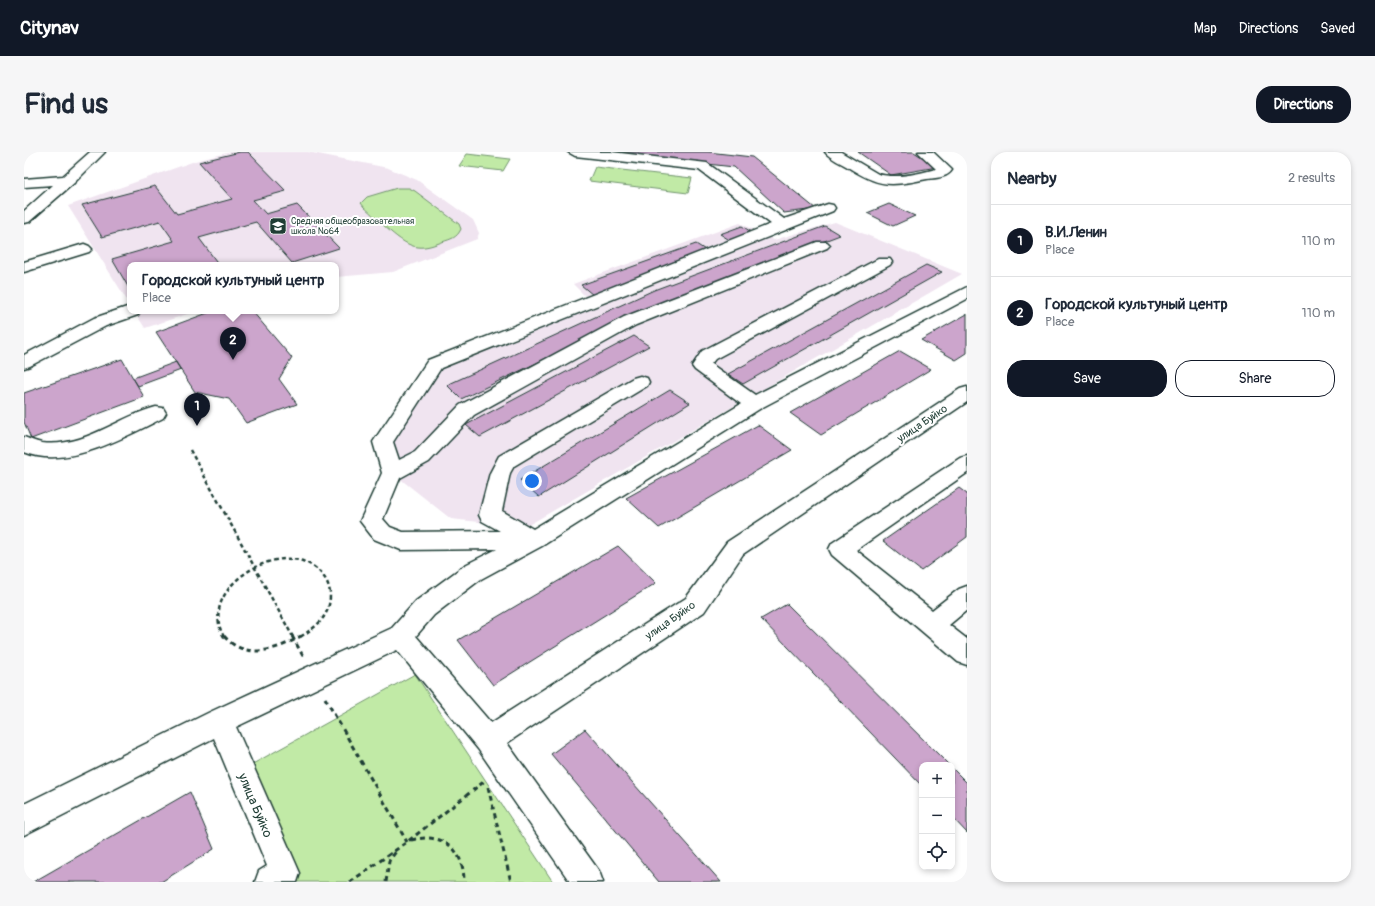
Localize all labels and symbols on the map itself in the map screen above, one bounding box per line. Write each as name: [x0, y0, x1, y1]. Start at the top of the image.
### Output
school or university icon: Средняя общеобразовательная школа №64: [268, 216, 288, 236]
place label: Средняя общеобразовательная школа №64: [291, 216, 414, 237]
pin: 2: [220, 327, 246, 360]
pin: 1: [184, 393, 210, 426]
street label: улица Буйко: [894, 402, 950, 446]
your location: [522, 471, 542, 491]
street label: улица Буйко: [642, 598, 698, 643]
street label: улица Буйко: [234, 770, 276, 840]

